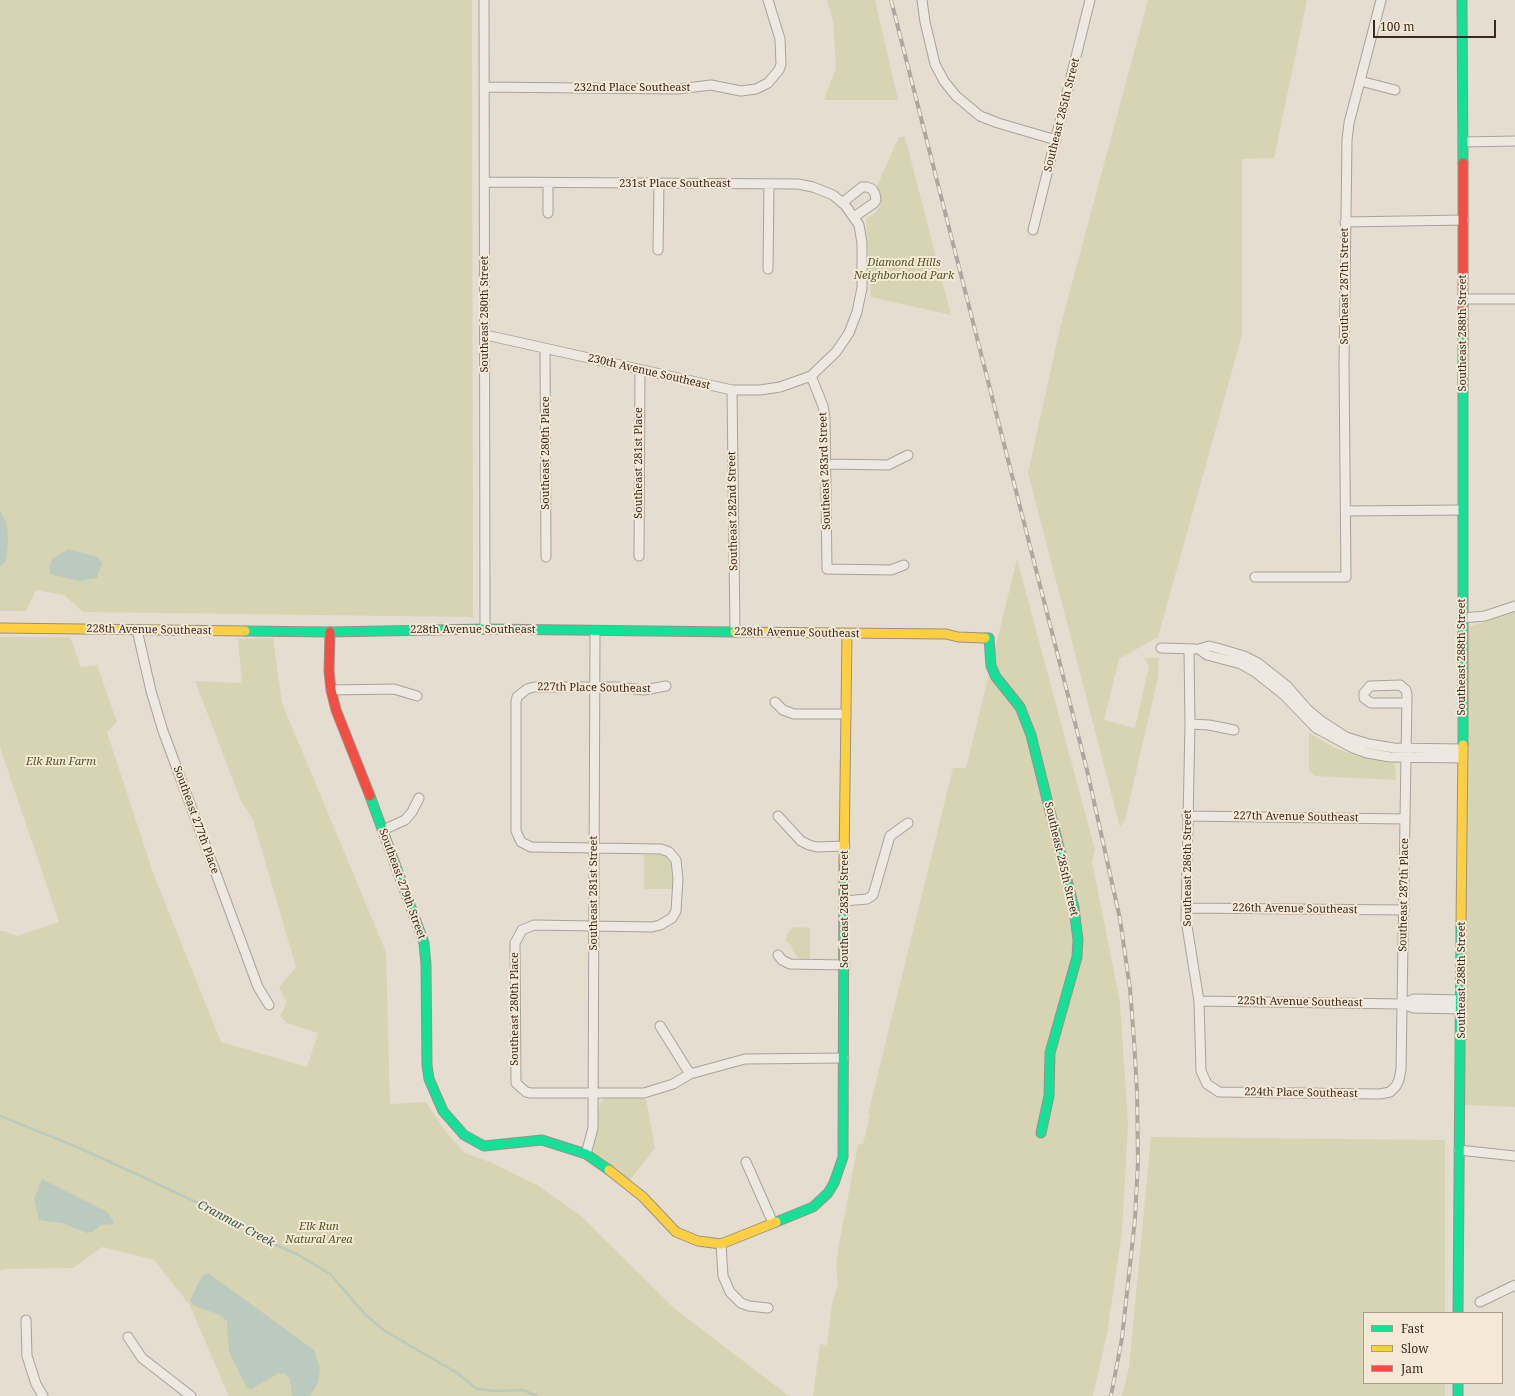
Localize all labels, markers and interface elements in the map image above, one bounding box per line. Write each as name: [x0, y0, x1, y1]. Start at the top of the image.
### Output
scale bar: [1375, 12, 1498, 38]
text: 100 m: [1380, 18, 1415, 35]
street label: Southeast 285th Street: [1041, 57, 1083, 173]
street label: 232nd Place Southeast: [574, 81, 690, 95]
street label: 231st Place Southeast: [619, 177, 731, 191]
street label: Southeast 287th Street: [1338, 228, 1352, 344]
street label: Southeast 280th Street: [478, 256, 492, 372]
park label: Diamond Hills Neighborhood Park: [854, 256, 954, 282]
street label: Southeast 288th Street: [1456, 275, 1470, 391]
street label: 230th Avenue Southeast: [586, 351, 712, 393]
street label: Southeast 280th Place: [539, 396, 553, 510]
street label: Southeast 281st Place: [632, 407, 646, 519]
street label: Southeast 283rd Street: [816, 412, 834, 530]
street label: Southeast 282nd Street: [725, 451, 741, 571]
street label: Southeast 288th Street: [1455, 599, 1469, 715]
street label: 228th Avenue Southeast: [86, 622, 212, 638]
street label: 228th Avenue Southeast: [410, 623, 536, 637]
street label: 228th Avenue Southeast: [734, 625, 860, 641]
street label: 227th Place Southeast: [537, 680, 651, 696]
park label: Elk Run Farm: [26, 755, 96, 769]
street label: Southeast 277th Place: [170, 764, 222, 876]
street label: Southeast 285th Street: [1041, 801, 1081, 917]
street label: 227th Avenue Southeast: [1233, 809, 1359, 825]
street label: Southeast 286th Street: [1181, 810, 1195, 926]
street label: Southeast 279th Street: [376, 827, 428, 941]
street label: Southeast 281st Street: [587, 836, 601, 950]
street label: Southeast 287th Place: [1396, 838, 1412, 952]
street label: Southeast 283rd Street: [838, 850, 852, 968]
street label: 226th Avenue Southeast: [1232, 901, 1358, 917]
street label: Southeast 288th Street: [1455, 922, 1469, 1038]
street label: Southeast 280th Place: [508, 952, 522, 1066]
street label: 225th Avenue Southeast: [1237, 994, 1363, 1010]
street label: 224th Place Southeast: [1244, 1085, 1358, 1101]
water label: Cranmar Creek: [195, 1198, 277, 1250]
park label: Elk Run Natural Area: [285, 1220, 353, 1246]
legend: [1363, 1312, 1503, 1384]
text: Fast: [1401, 1320, 1424, 1337]
text: Slow: [1401, 1340, 1429, 1357]
text: Jam: [1401, 1360, 1423, 1377]

